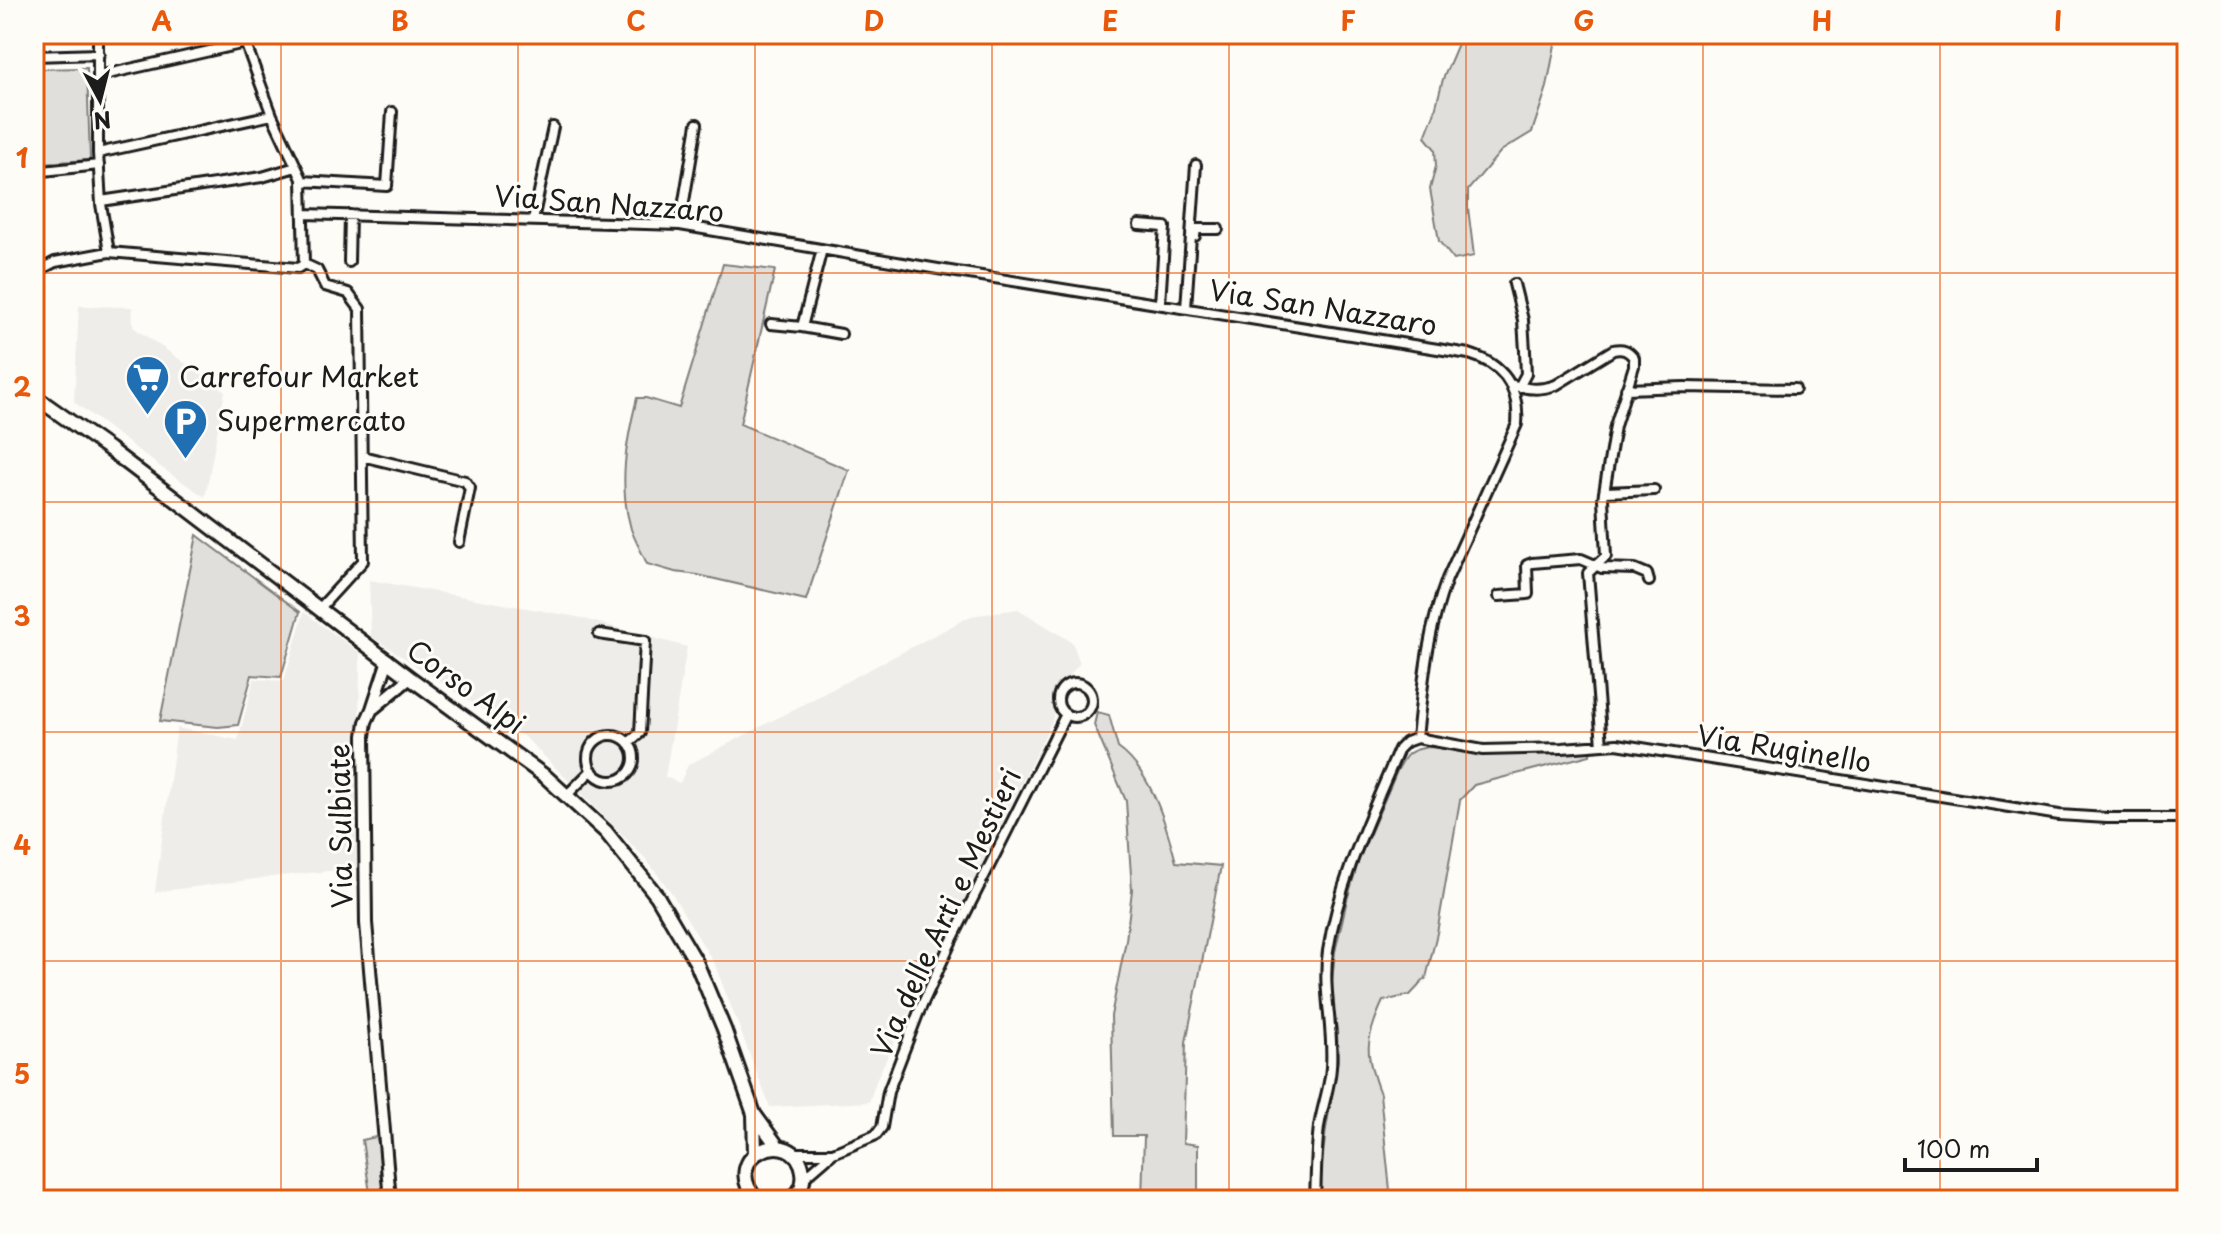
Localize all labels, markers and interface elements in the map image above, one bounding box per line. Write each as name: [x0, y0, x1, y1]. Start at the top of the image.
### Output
text: A: [152, 1, 172, 40]
text: B: [391, 1, 409, 40]
text: C: [626, 1, 646, 40]
text: D: [864, 1, 884, 40]
text: E: [1102, 1, 1118, 40]
text: F: [1340, 1, 1356, 40]
text: G: [1573, 1, 1595, 40]
text: H: [1812, 1, 1832, 40]
text: I: [2054, 1, 2062, 40]
north arrow: [60, 60, 140, 140]
text: N: [92, 104, 113, 139]
text: 1: [16, 138, 28, 177]
street label: Via San Nazzaro: [493, 173, 725, 232]
street label: Via San Nazzaro: [1206, 267, 1440, 346]
supermarket icon: Carrefour Market: [124, 353, 172, 416]
place label: Carrefour Market: [179, 354, 419, 397]
text: 2: [13, 367, 31, 406]
parking icon: Supermercato: [162, 397, 210, 460]
place label: Supermercato: [217, 398, 406, 441]
text: 3: [13, 596, 31, 635]
street label: Corso Alpi: [399, 628, 535, 744]
street label: Via Ruginello: [1694, 713, 1874, 783]
street label: Via Sulbiate: [317, 743, 362, 909]
street label: Via delle Arti e Mestieri: [859, 760, 1031, 1064]
text: 4: [13, 825, 31, 864]
text: 5: [14, 1054, 30, 1093]
scale bar: [1905, 1122, 2037, 1172]
text: 100 m: [1917, 1130, 1990, 1166]

